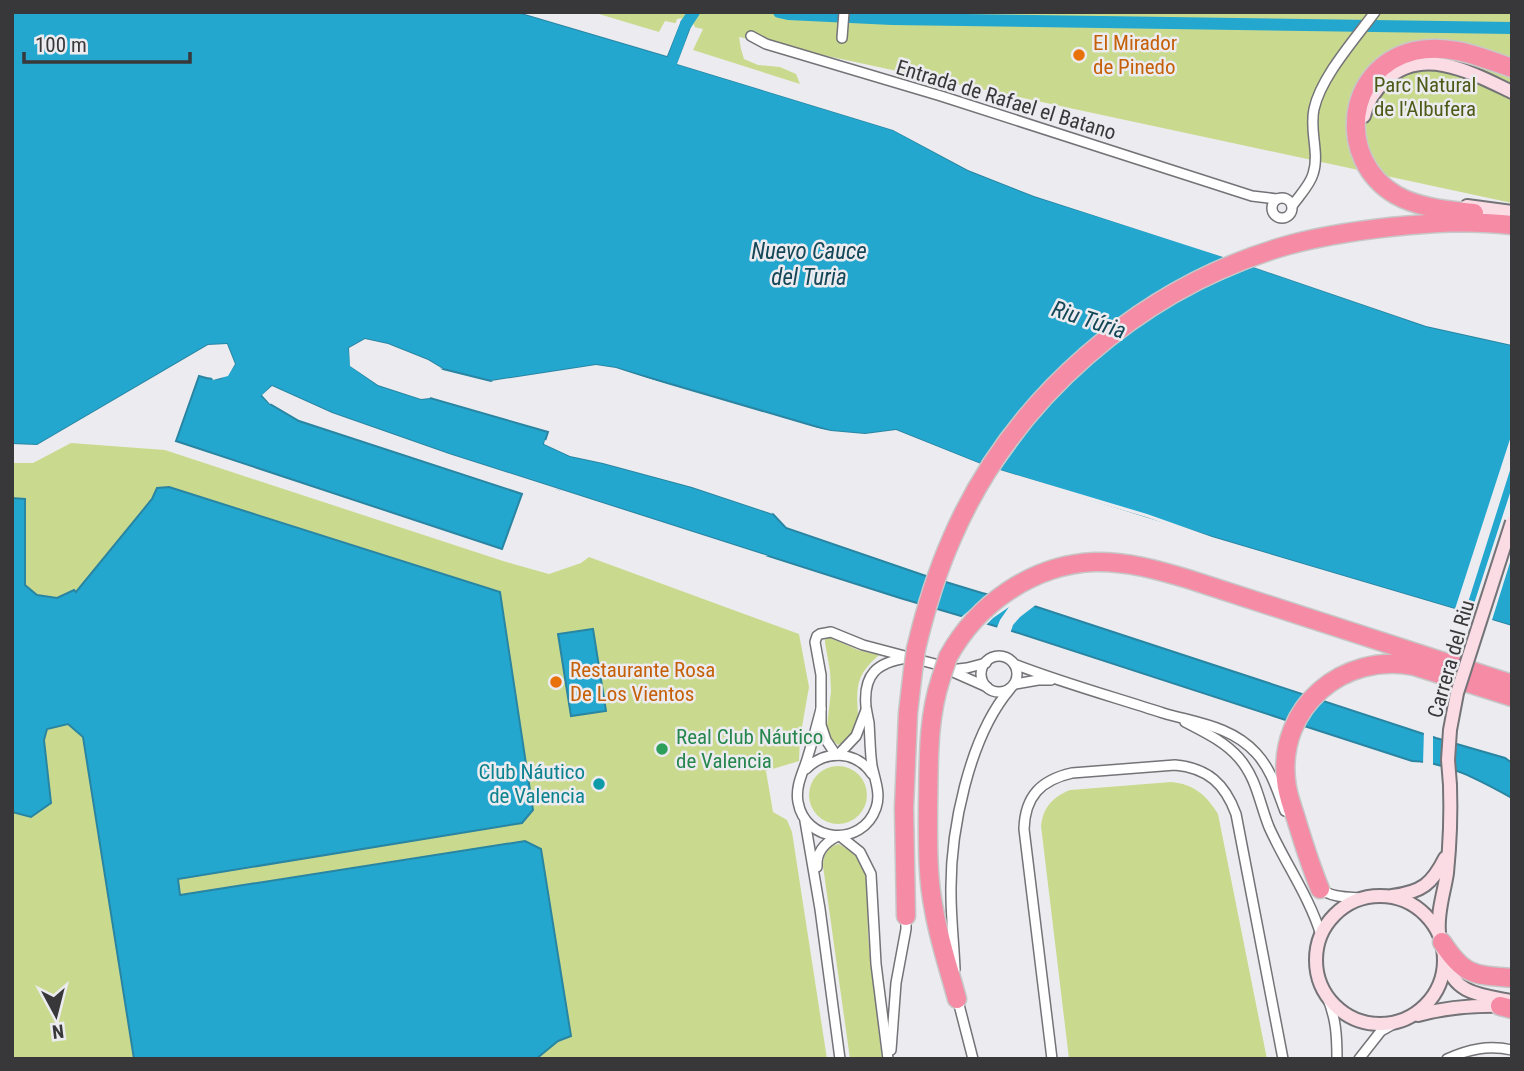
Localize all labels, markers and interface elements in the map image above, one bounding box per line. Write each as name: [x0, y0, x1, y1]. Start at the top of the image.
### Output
scale bar: [24, 21, 191, 65]
place label: El Mirador de Pinedo: [1093, 31, 1177, 79]
text: 100 m: [35, 33, 87, 57]
marker: El Mirador de Pinedo: [1071, 47, 1087, 63]
street label: Entrada de Rafael el Batano: [893, 55, 1119, 145]
park label: Parc Natural de l'Albufera: [1374, 73, 1476, 121]
water label: Nuevo Cauce del Turia: [751, 238, 867, 291]
water label: Riu Túria: [1048, 295, 1130, 345]
street label: Carrera del Riu: [1423, 597, 1479, 721]
place label: Restaurante Rosa De Los Vientos: [570, 658, 715, 706]
marker: Restaurante Rosa De Los Vientos: [548, 674, 564, 690]
place label: Real Club Náutico de Valencia: [676, 725, 823, 773]
marker: Real Club Náutico de Valencia: [654, 741, 670, 757]
place label: Club Náutico de Valencia: [478, 760, 585, 808]
marker: Club Náutico de Valencia: [591, 776, 607, 792]
north arrow: [21, 980, 91, 1050]
text: N: [51, 1019, 65, 1044]

